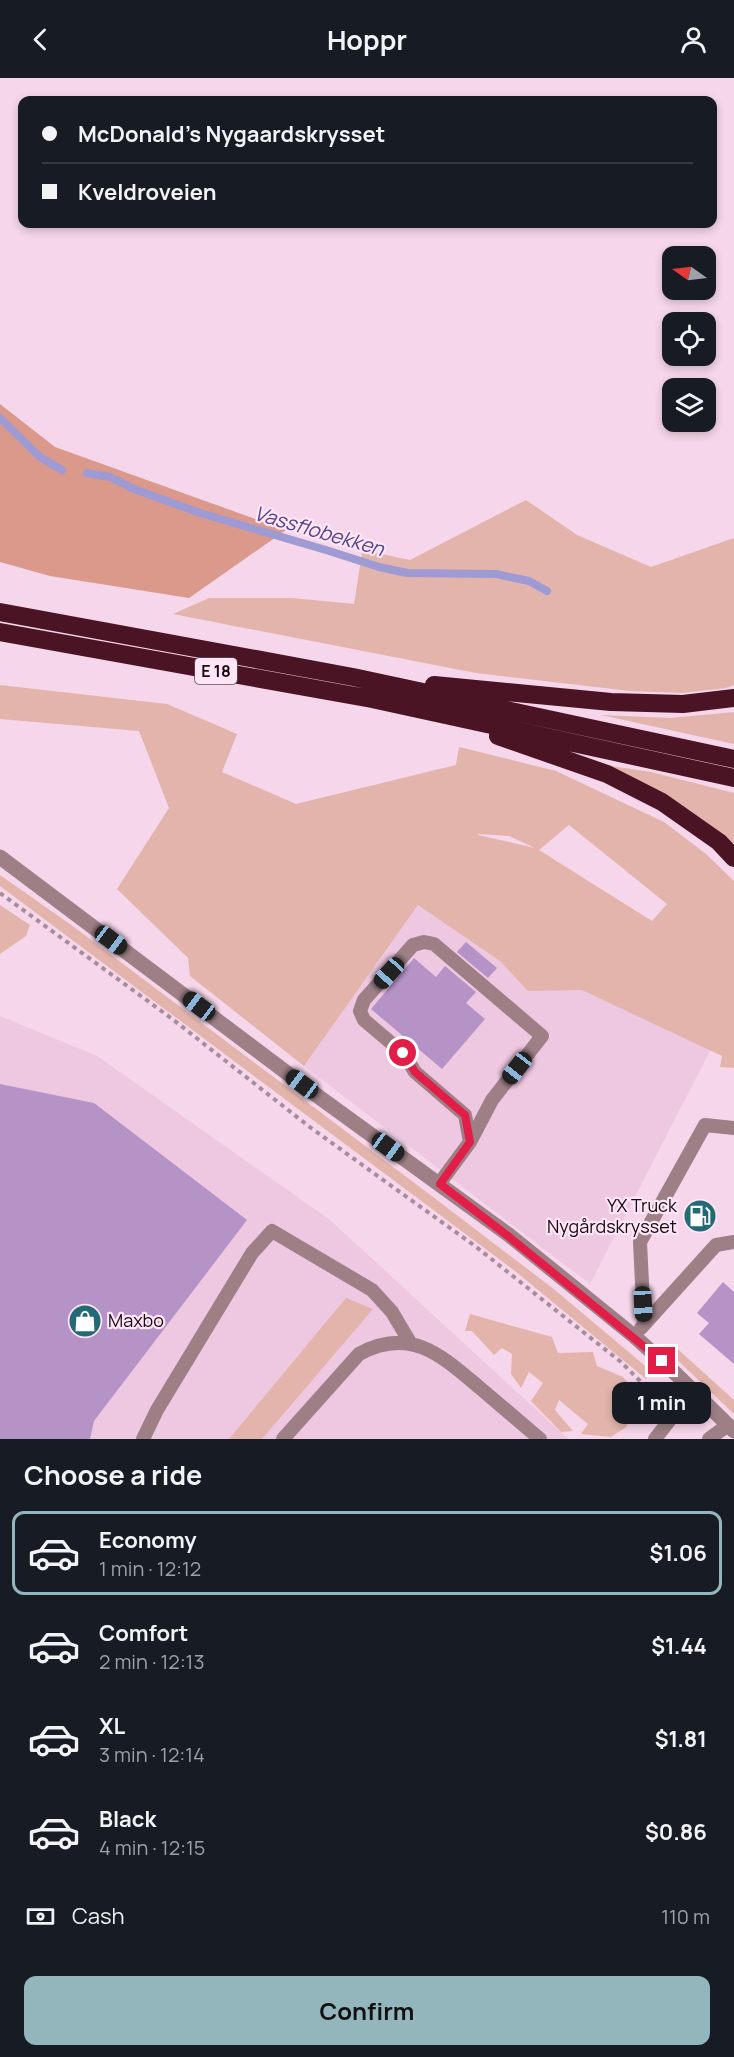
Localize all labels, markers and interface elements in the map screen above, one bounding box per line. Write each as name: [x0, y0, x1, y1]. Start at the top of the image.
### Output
text: Hoppr: [327, 21, 407, 58]
icon: back: [24, 23, 57, 56]
icon: person: [677, 23, 710, 56]
text: McDonald's Nygaardskrysset: [78, 119, 385, 149]
text: Kveldroveien: [78, 177, 216, 207]
north arrow: [662, 246, 716, 300]
map controls: [662, 246, 716, 432]
button: locate: [662, 312, 716, 366]
button: layers: [662, 378, 716, 432]
water label: Vassflobekken: [251, 499, 388, 562]
road number: E 18: [195, 658, 237, 684]
car: [91, 922, 131, 958]
car: [370, 954, 408, 992]
car: [179, 988, 219, 1024]
route start: [389, 1039, 416, 1066]
car: [499, 1048, 535, 1088]
car: [282, 1066, 322, 1102]
car: [368, 1129, 408, 1165]
place label: YX Truck Nygårdskrysset: [547, 1193, 678, 1238]
fuel station icon: YX Truck Nygårdskrysset: [682, 1198, 718, 1234]
car: [633, 1286, 653, 1322]
shop icon: Maxbo: [67, 1303, 103, 1339]
place label: Maxbo: [108, 1308, 164, 1332]
route end: [648, 1347, 675, 1374]
callout: 1 min: [612, 1382, 712, 1424]
text: 1 min: [637, 1389, 686, 1416]
text: Choose a ride: [24, 1456, 202, 1493]
text: Economy: [99, 1525, 197, 1555]
icon: car: [27, 1526, 81, 1580]
text: $1.06: [650, 1538, 707, 1568]
text: 1 min · 12:12: [99, 1555, 201, 1582]
text: Comfort: [99, 1618, 188, 1648]
icon: car: [27, 1619, 81, 1673]
text: $1.44: [651, 1631, 707, 1661]
text: 2 min · 12:13: [99, 1648, 204, 1675]
text: XL: [99, 1711, 125, 1741]
icon: car: [27, 1712, 81, 1766]
text: $1.81: [655, 1724, 707, 1754]
text: 3 min · 12:14: [99, 1741, 205, 1768]
text: Black: [99, 1804, 156, 1834]
icon: car: [27, 1805, 81, 1859]
text: $0.86: [645, 1817, 707, 1847]
text: 4 min · 12:15: [99, 1834, 205, 1861]
icon: cash: [24, 1900, 57, 1933]
text: Cash: [72, 1901, 125, 1931]
text: 110 m: [661, 1903, 710, 1930]
button: Confirm: [24, 1976, 710, 2045]

